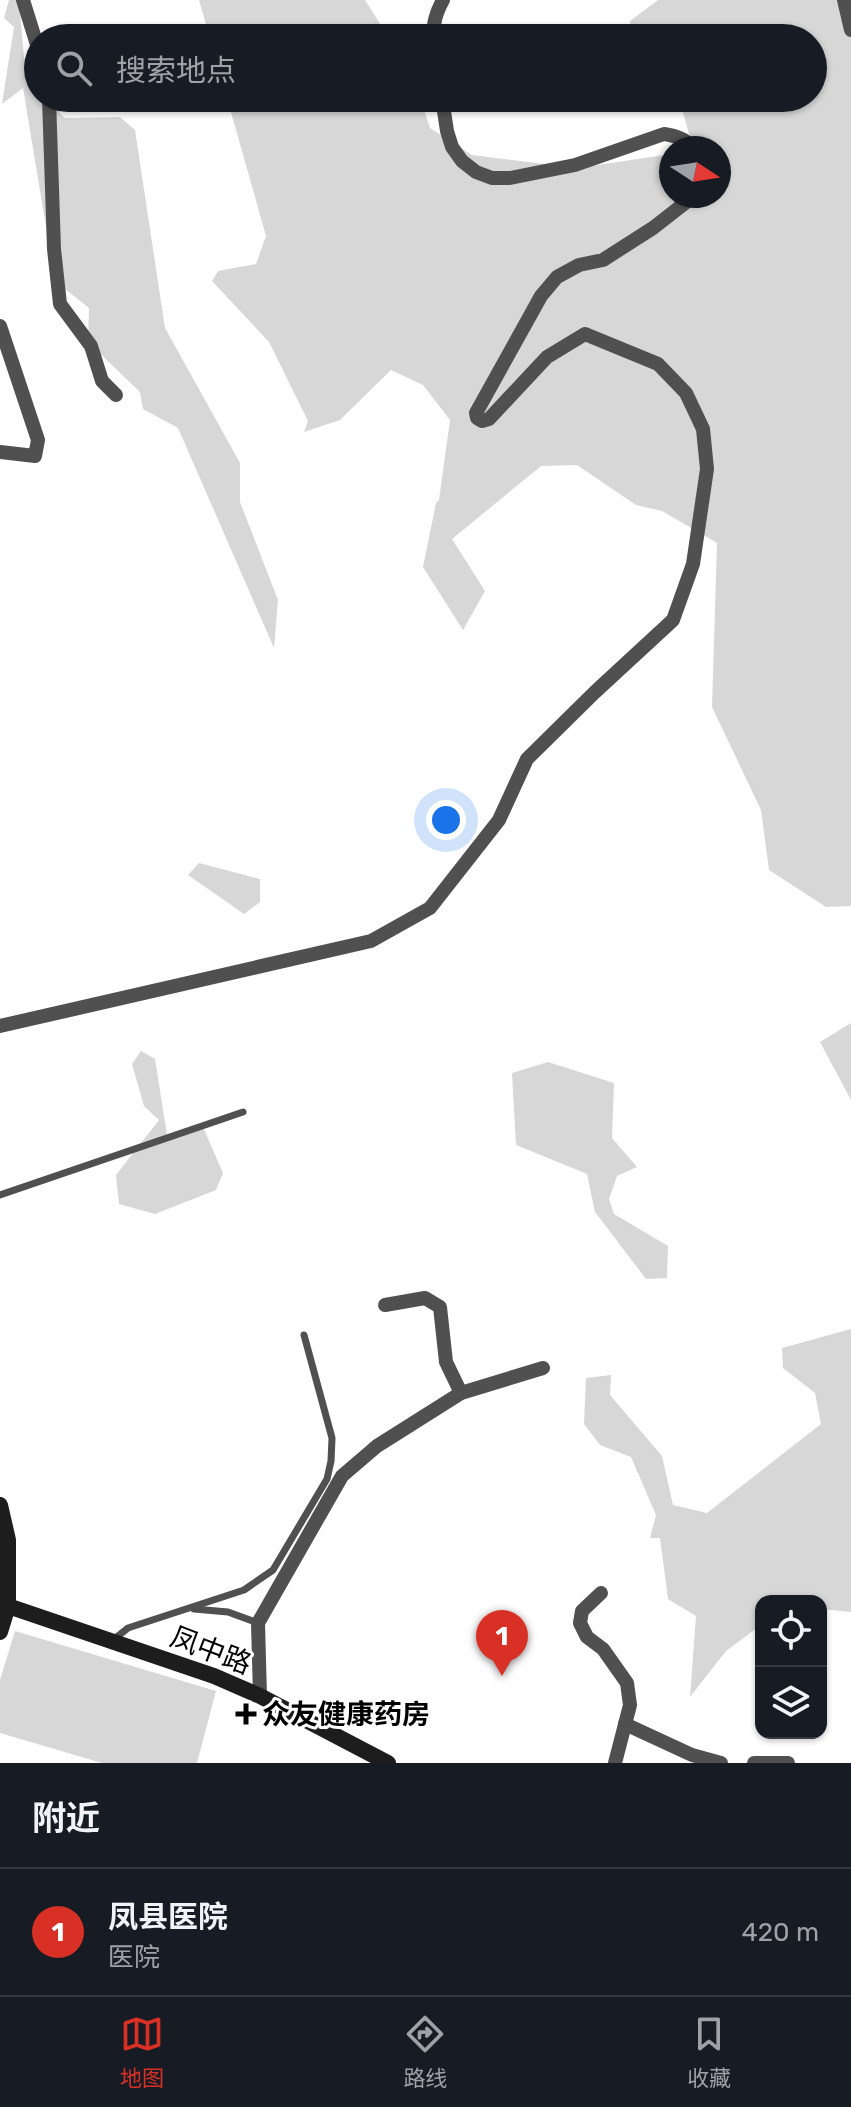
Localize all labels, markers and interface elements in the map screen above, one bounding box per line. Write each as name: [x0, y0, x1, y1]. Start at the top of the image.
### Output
search box: [24, 24, 827, 112]
icon: search: [52, 46, 96, 90]
text: 搜索地点: [116, 53, 236, 89]
north arrow: [659, 136, 731, 208]
your location: [426, 800, 466, 840]
map controls: [755, 1595, 827, 1739]
button: locate: [755, 1595, 827, 1667]
pin: 1: [476, 1610, 528, 1676]
street label: 凤中路: [166, 1620, 256, 1681]
button: layers: [755, 1667, 827, 1739]
place label: 众友健康药房: [262, 1698, 430, 1731]
marker: 众友健康药房: [237, 1705, 255, 1723]
text: 附近: [32, 1798, 100, 1839]
text: 凤县医院: [108, 1899, 228, 1935]
text: 1: [52, 1917, 64, 1948]
text: 420 m: [742, 1917, 819, 1948]
text: 医院: [108, 1942, 160, 1973]
tab: 地图: [120, 2012, 164, 2092]
tab: 路线: [403, 2012, 447, 2092]
tab: 收藏: [687, 2012, 731, 2092]

